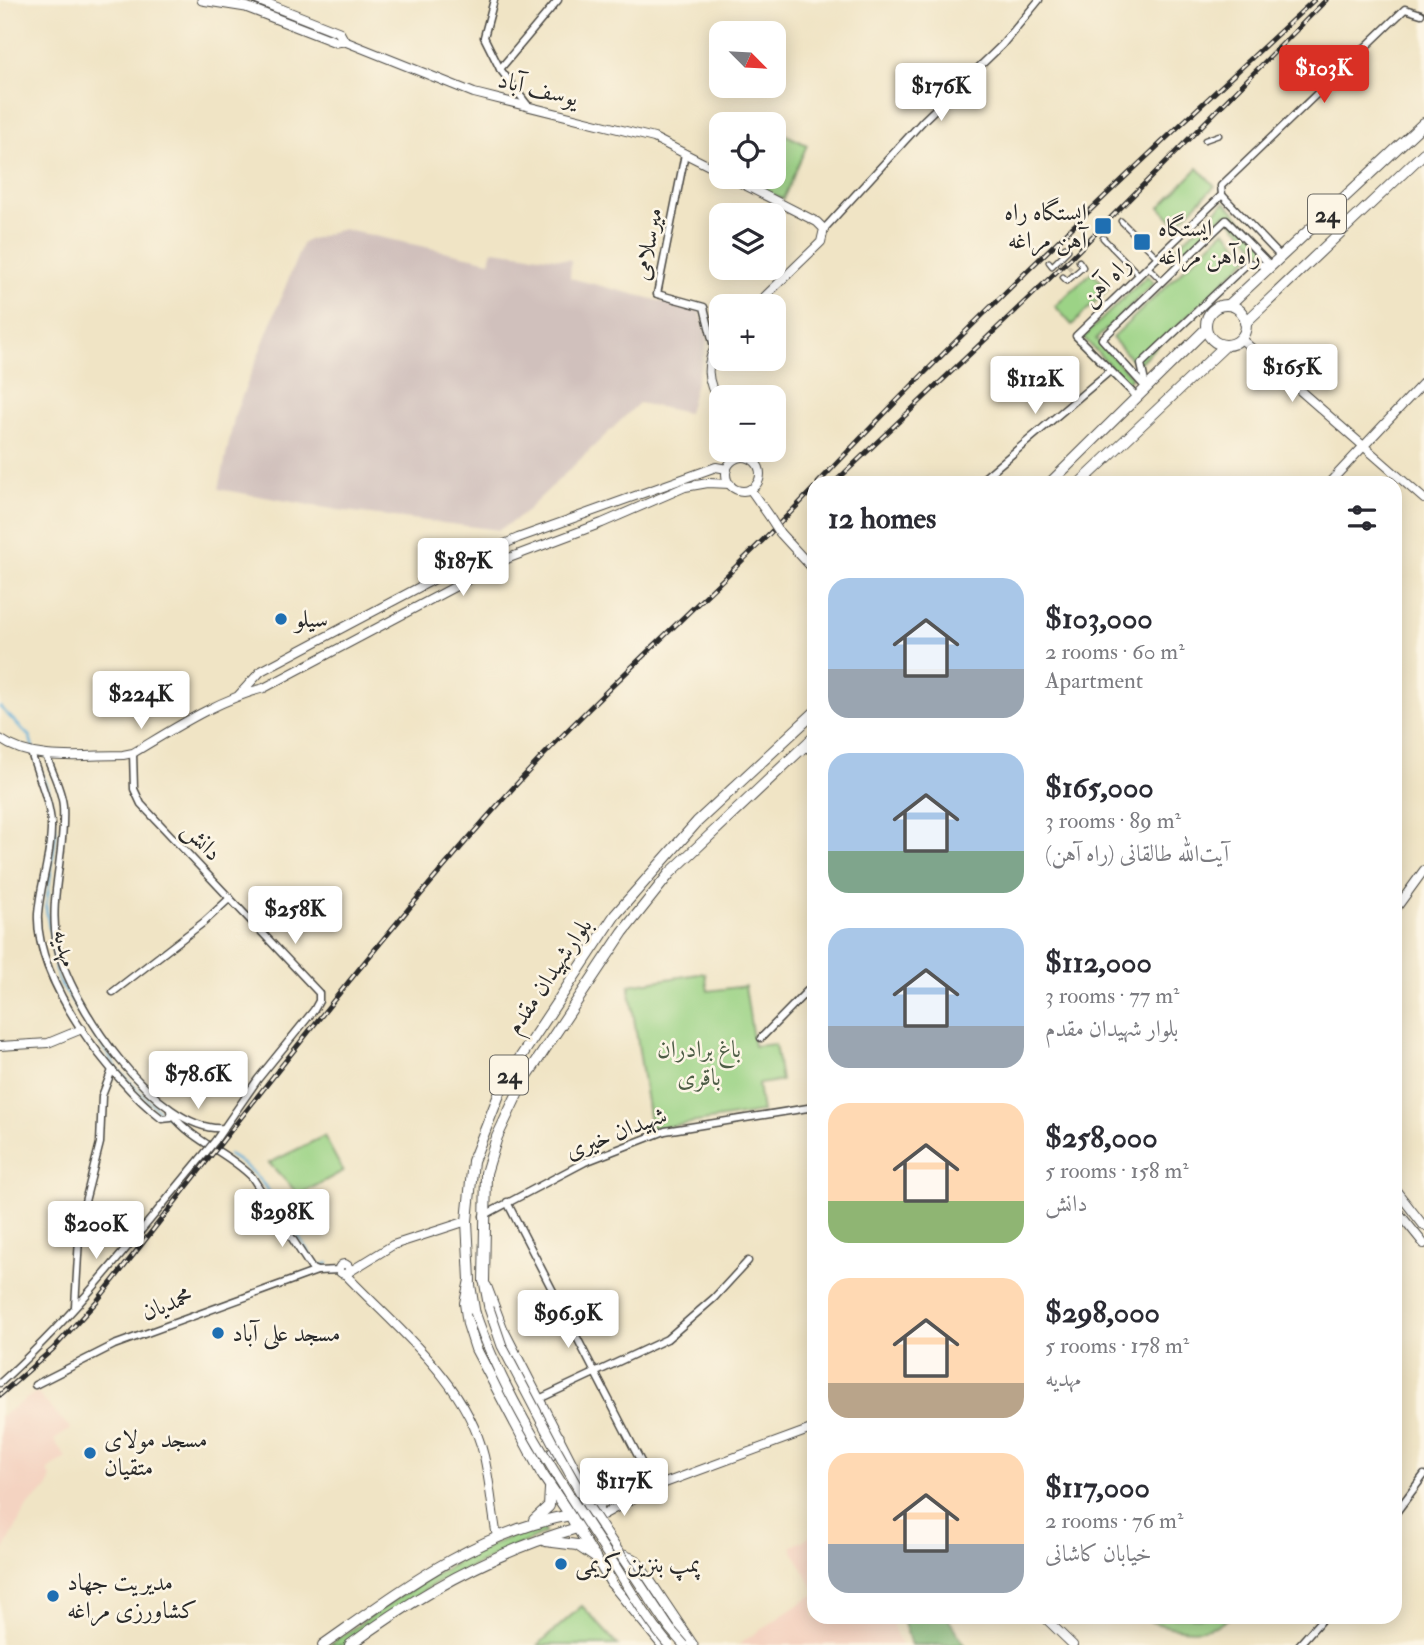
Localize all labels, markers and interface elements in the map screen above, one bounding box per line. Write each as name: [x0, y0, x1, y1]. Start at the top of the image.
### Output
north arrow: [709, 21, 786, 98]
map controls: [709, 21, 786, 462]
pin: $103K: [1275, 46, 1373, 105]
text: $103K: [1295, 53, 1353, 82]
street label: یوسف آباد: [495, 64, 583, 114]
pin: $176K: [892, 64, 990, 123]
text: $176K: [911, 71, 971, 100]
button: locate: [709, 112, 786, 189]
road number: 24: [1308, 195, 1346, 234]
place label: ایستگاه راه آهن مراغه: [1004, 197, 1090, 257]
button: layers: [709, 203, 786, 280]
street label: میرسلامی: [626, 205, 670, 283]
place label: ایستگاه راه‌آهن مراغه: [1158, 213, 1261, 273]
marker: ایستگاه راه آهن مراغه: [1093, 216, 1113, 236]
marker: ایستگاه راه‌آهن مراغه: [1132, 232, 1152, 252]
street label: راه آهن: [1074, 249, 1138, 313]
button: +: [709, 294, 786, 371]
pin: $165K: [1243, 344, 1341, 404]
text: $165K: [1263, 352, 1321, 381]
pin: $112K: [986, 356, 1084, 416]
text: $112K: [1006, 364, 1064, 393]
button: −: [709, 385, 786, 462]
icon: filters: [1343, 499, 1381, 537]
text: 12 homes: [828, 500, 936, 537]
pin: $187K: [414, 538, 512, 598]
text: $187K: [434, 546, 492, 575]
text: $103,000: [1045, 600, 1153, 637]
place label: سیلو: [292, 604, 328, 635]
icon: home: [884, 606, 968, 690]
marker: سیلو: [273, 611, 289, 627]
text: 2 rooms · 60 m²: [1045, 637, 1185, 666]
text: Apartment: [1045, 666, 1143, 695]
pin: $224K: [92, 672, 190, 731]
text: $224K: [109, 679, 173, 708]
text: $165,000: [1045, 769, 1154, 806]
icon: home: [884, 781, 968, 865]
text: 3 rooms · 89 m²: [1045, 806, 1181, 835]
street label: دانش: [175, 814, 229, 868]
text: (راه آهن) آیت‌الله طالقانی: [1045, 839, 1229, 868]
pin: $258K: [246, 886, 344, 946]
text: $258K: [264, 894, 326, 923]
street label: بلوارشهیدان مقدم: [499, 912, 603, 1043]
street label: مهدیه: [45, 926, 85, 970]
text: $112,000: [1045, 944, 1152, 981]
icon: home: [884, 956, 968, 1040]
text: 3 rooms · 77 m²: [1045, 981, 1180, 1010]
text: بلوار شهیدان مقدم: [1045, 1014, 1178, 1043]
park label: باغ برادران باقری: [657, 1034, 741, 1093]
pin: $78.6K: [141, 1052, 255, 1111]
road number: 24: [490, 1056, 528, 1094]
text: $78.6K: [165, 1059, 231, 1088]
street label: شهیدان خیری: [561, 1099, 671, 1167]
text: $258,000: [1045, 1119, 1158, 1156]
icon: home: [884, 1131, 968, 1215]
text: 5 rooms · 158 m²: [1045, 1156, 1189, 1185]
text: دانش: [1045, 1189, 1087, 1218]
pin: $298K: [233, 1190, 331, 1249]
text: $298K: [250, 1197, 314, 1226]
pin: $200K: [47, 1202, 145, 1261]
text: $200K: [64, 1209, 128, 1238]
street label: محمدیان: [137, 1280, 197, 1328]
pin: $96.9K: [511, 1290, 625, 1350]
text: $298,000: [1045, 1294, 1160, 1331]
text: $96.9K: [534, 1298, 602, 1327]
icon: home: [884, 1306, 968, 1390]
place label: مسجد علی آباد: [232, 1318, 341, 1350]
marker: مسجد علی آباد: [210, 1325, 226, 1341]
text: 5 rooms · 178 m²: [1045, 1331, 1189, 1360]
text: مهدیه: [1045, 1364, 1081, 1393]
place label: مسجد مولای متقیان: [104, 1424, 208, 1483]
marker: مسجد مولای متقیان: [82, 1445, 98, 1461]
pin: $117K: [575, 1458, 673, 1518]
text: $117K: [596, 1466, 652, 1495]
text: $117,000: [1045, 1469, 1150, 1506]
icon: home: [884, 1481, 968, 1565]
text: 2 rooms · 76 m²: [1045, 1506, 1183, 1535]
text: خیابان کاشانی: [1045, 1539, 1152, 1568]
place label: پمپ بنزین کریمی: [575, 1549, 701, 1581]
marker: پمپ بنزین کریمی: [553, 1556, 569, 1572]
place label: مدیریت جهاد کشاورزی مراغه: [67, 1567, 197, 1627]
marker: مدیریت جهاد کشاورزی مراغه: [45, 1588, 61, 1604]

